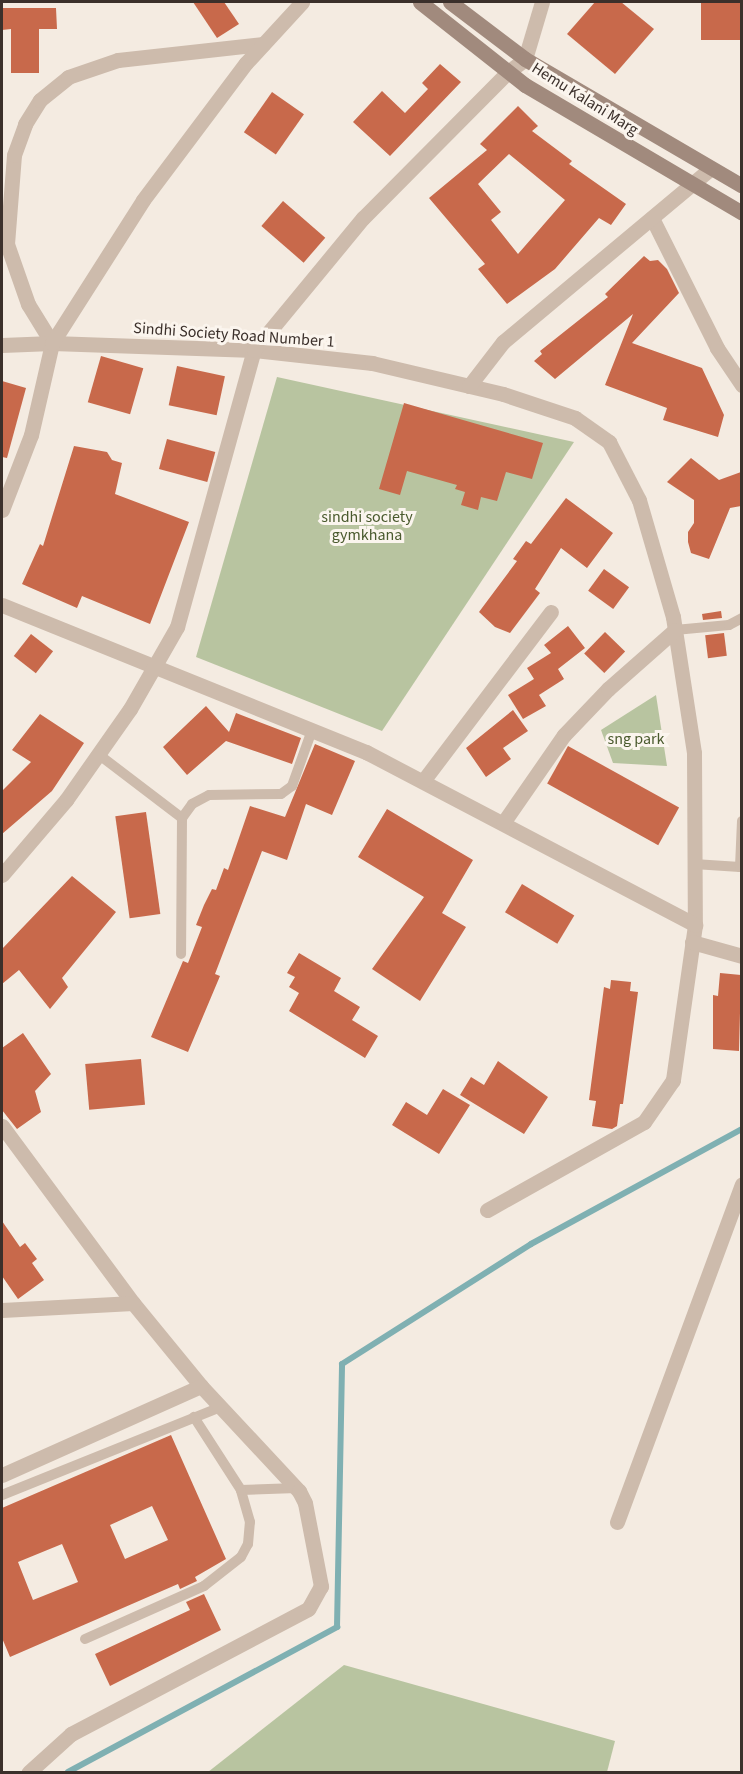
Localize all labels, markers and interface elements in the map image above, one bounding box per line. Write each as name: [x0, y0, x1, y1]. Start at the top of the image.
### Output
street label: Hemu Kalani Marg: [528, 59, 642, 139]
street label: Sindhi Society Road Number 1: [133, 318, 335, 352]
park label: sindhi society gymkhana: [321, 507, 413, 545]
park label: sng park: [608, 729, 664, 749]

